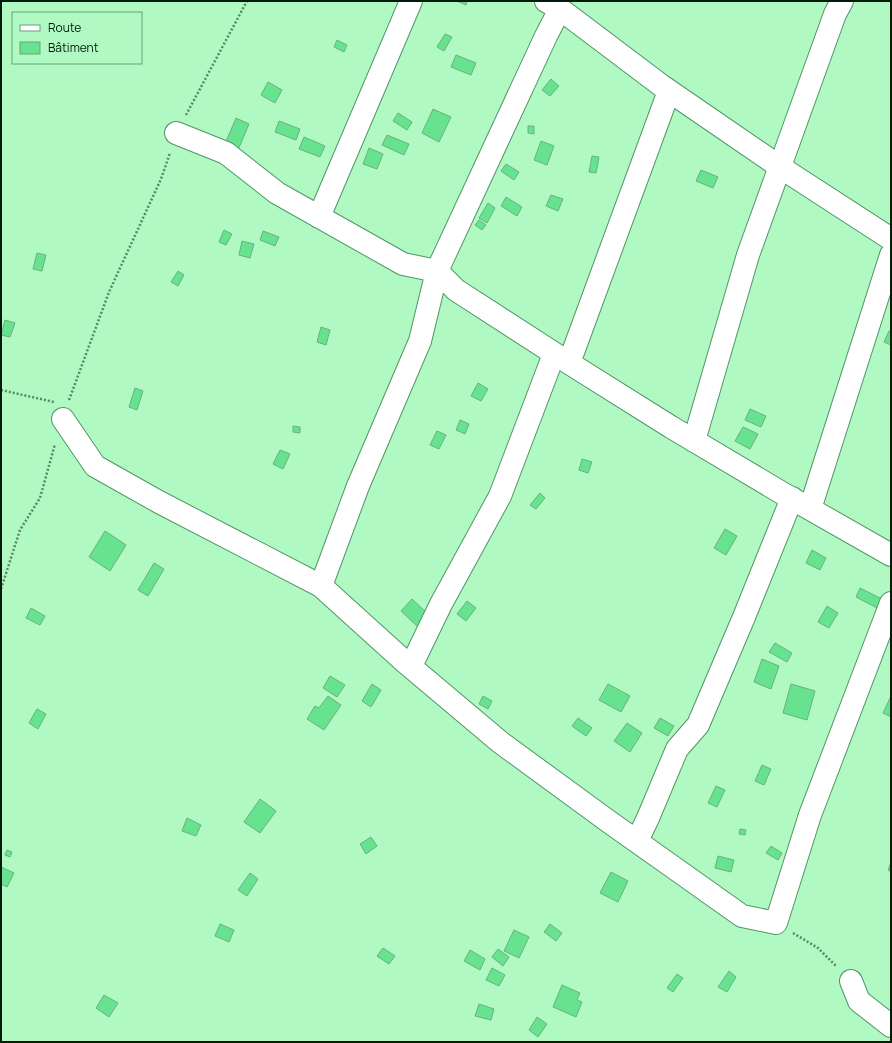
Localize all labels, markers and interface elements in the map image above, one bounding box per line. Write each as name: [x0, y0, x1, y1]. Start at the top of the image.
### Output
legend: [12, 12, 142, 64]
text: Route: [48, 19, 81, 36]
text: Bâtiment: [48, 39, 99, 56]

